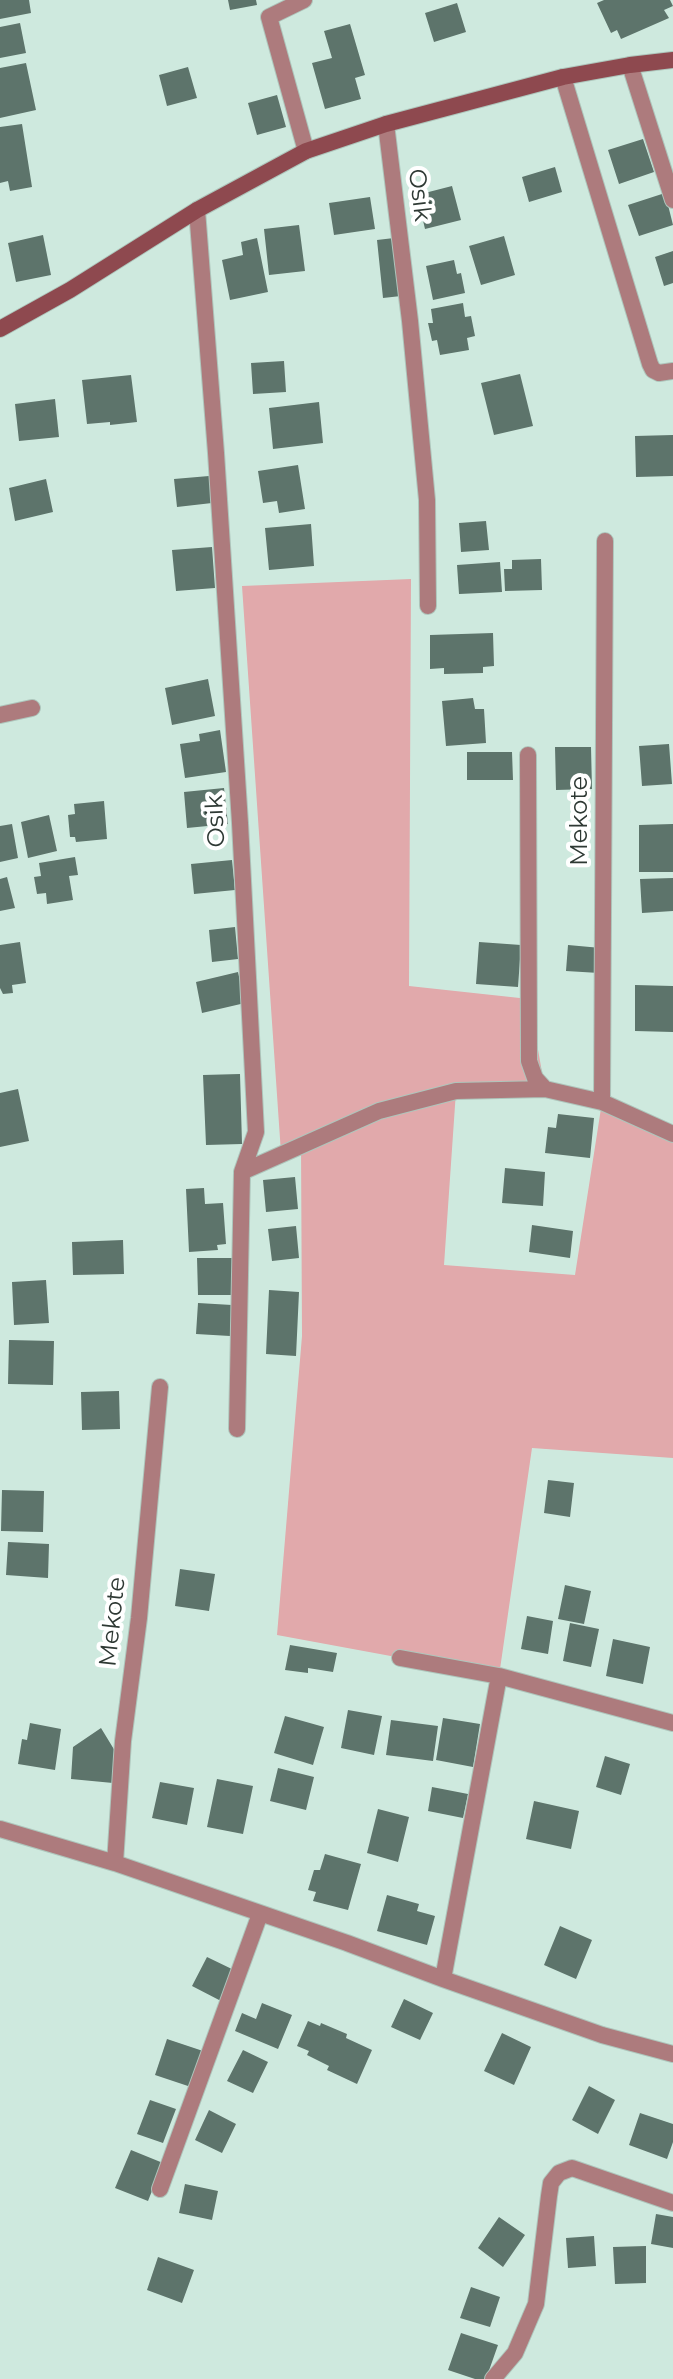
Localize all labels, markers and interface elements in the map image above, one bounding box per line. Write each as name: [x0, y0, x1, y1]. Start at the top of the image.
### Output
street label: Osik: [401, 167, 437, 223]
street label: Mekote: [566, 776, 594, 866]
street label: Osik: [200, 794, 232, 848]
street label: Mekote: [94, 1576, 132, 1668]

